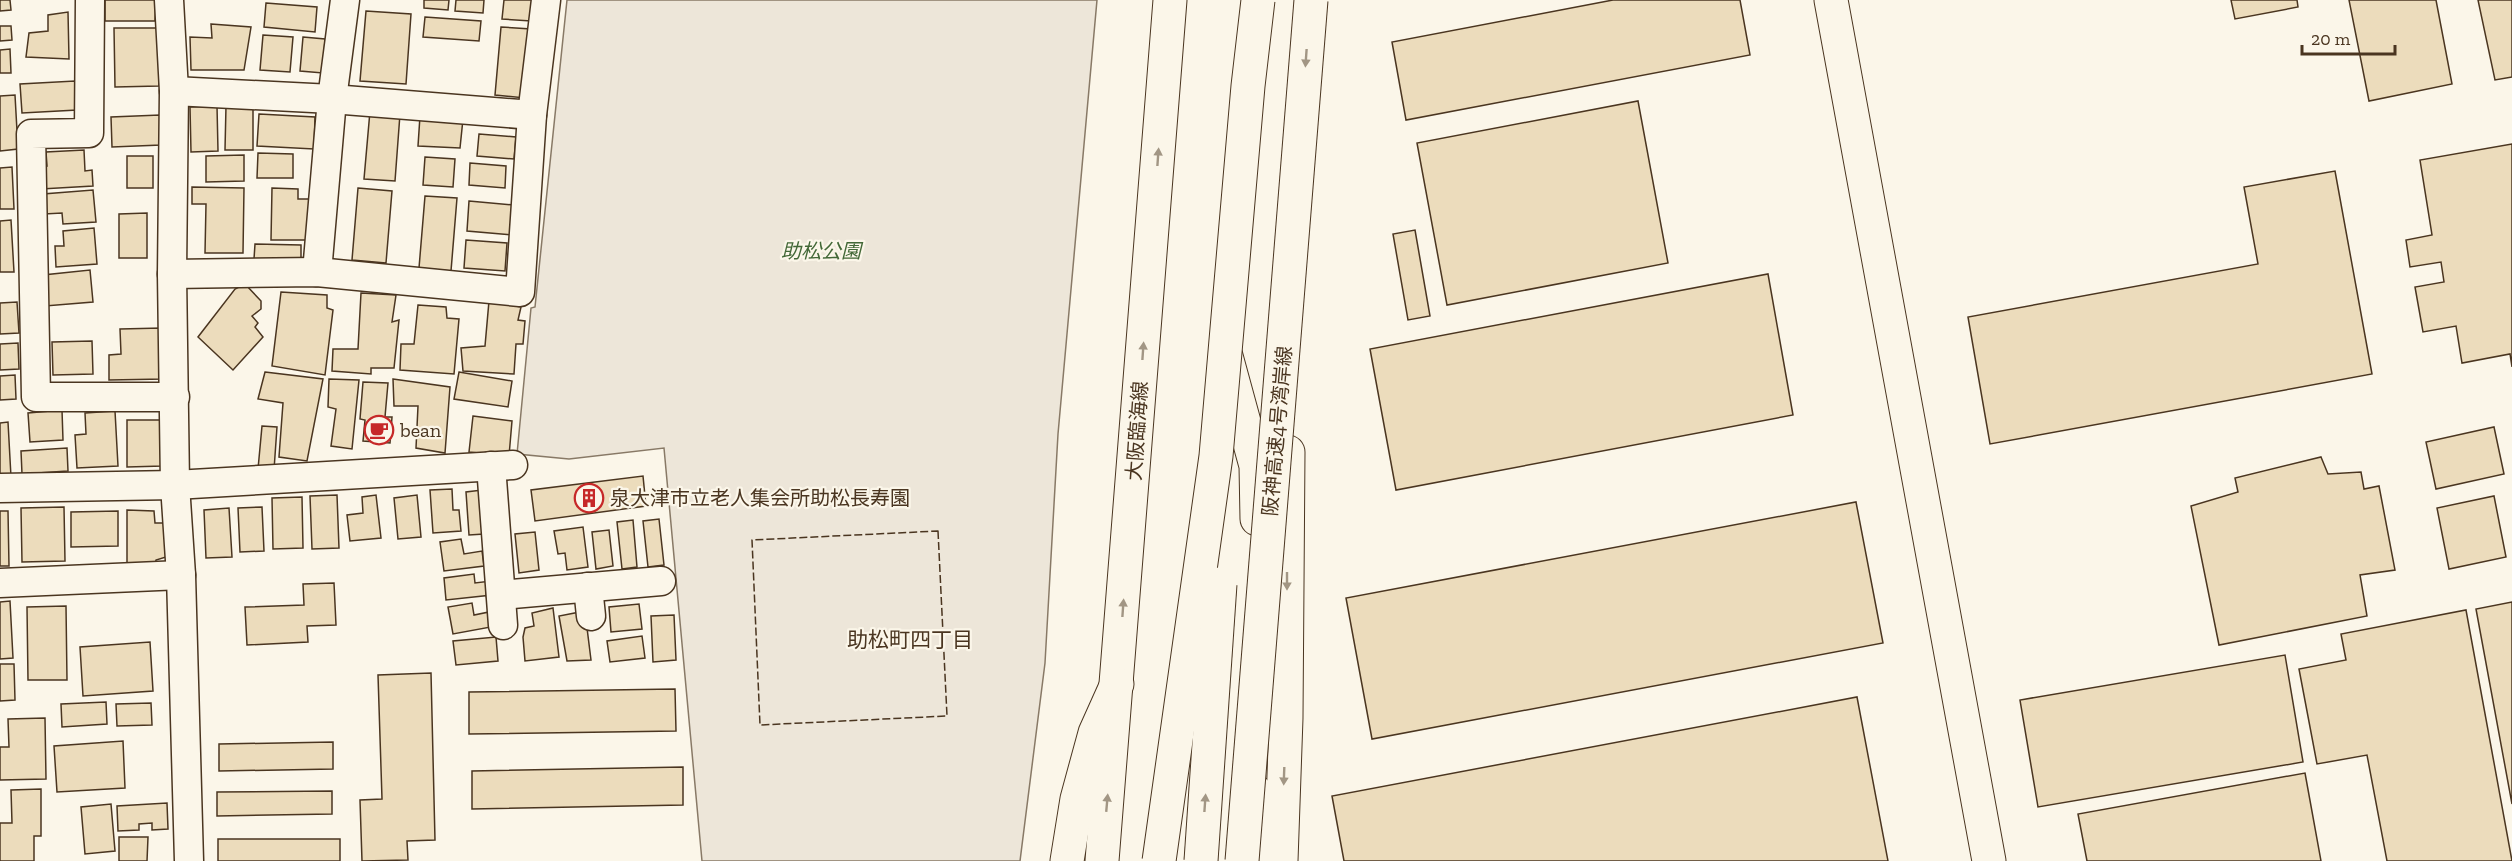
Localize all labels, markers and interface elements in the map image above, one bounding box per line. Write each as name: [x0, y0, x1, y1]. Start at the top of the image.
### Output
scale bar: [2302, 18, 2395, 56]
text: 20 m: [2311, 28, 2351, 50]
one-way arrow: [1301, 49, 1311, 68]
one-way arrow: [1153, 147, 1163, 166]
park label: 助松公園: [781, 239, 864, 263]
one-way arrow: [1138, 342, 1148, 361]
street label: 阪神高速4号湾岸線: [1258, 345, 1296, 517]
street label: 大阪臨海線: [1122, 380, 1152, 482]
cafe icon: bean: [363, 414, 395, 446]
place label: bean: [399, 418, 442, 442]
building icon: 泉大津市立老人集会所助松長寿園: [573, 482, 605, 514]
place label: 泉大津市立老人集会所助松長寿園: [610, 486, 910, 510]
one-way arrow: [1282, 572, 1292, 591]
one-way arrow: [1118, 599, 1127, 618]
district label: 助松町四丁目: [847, 627, 973, 652]
one-way arrow: [1279, 767, 1288, 786]
one-way arrow: [1102, 793, 1112, 812]
one-way arrow: [1200, 793, 1209, 812]

